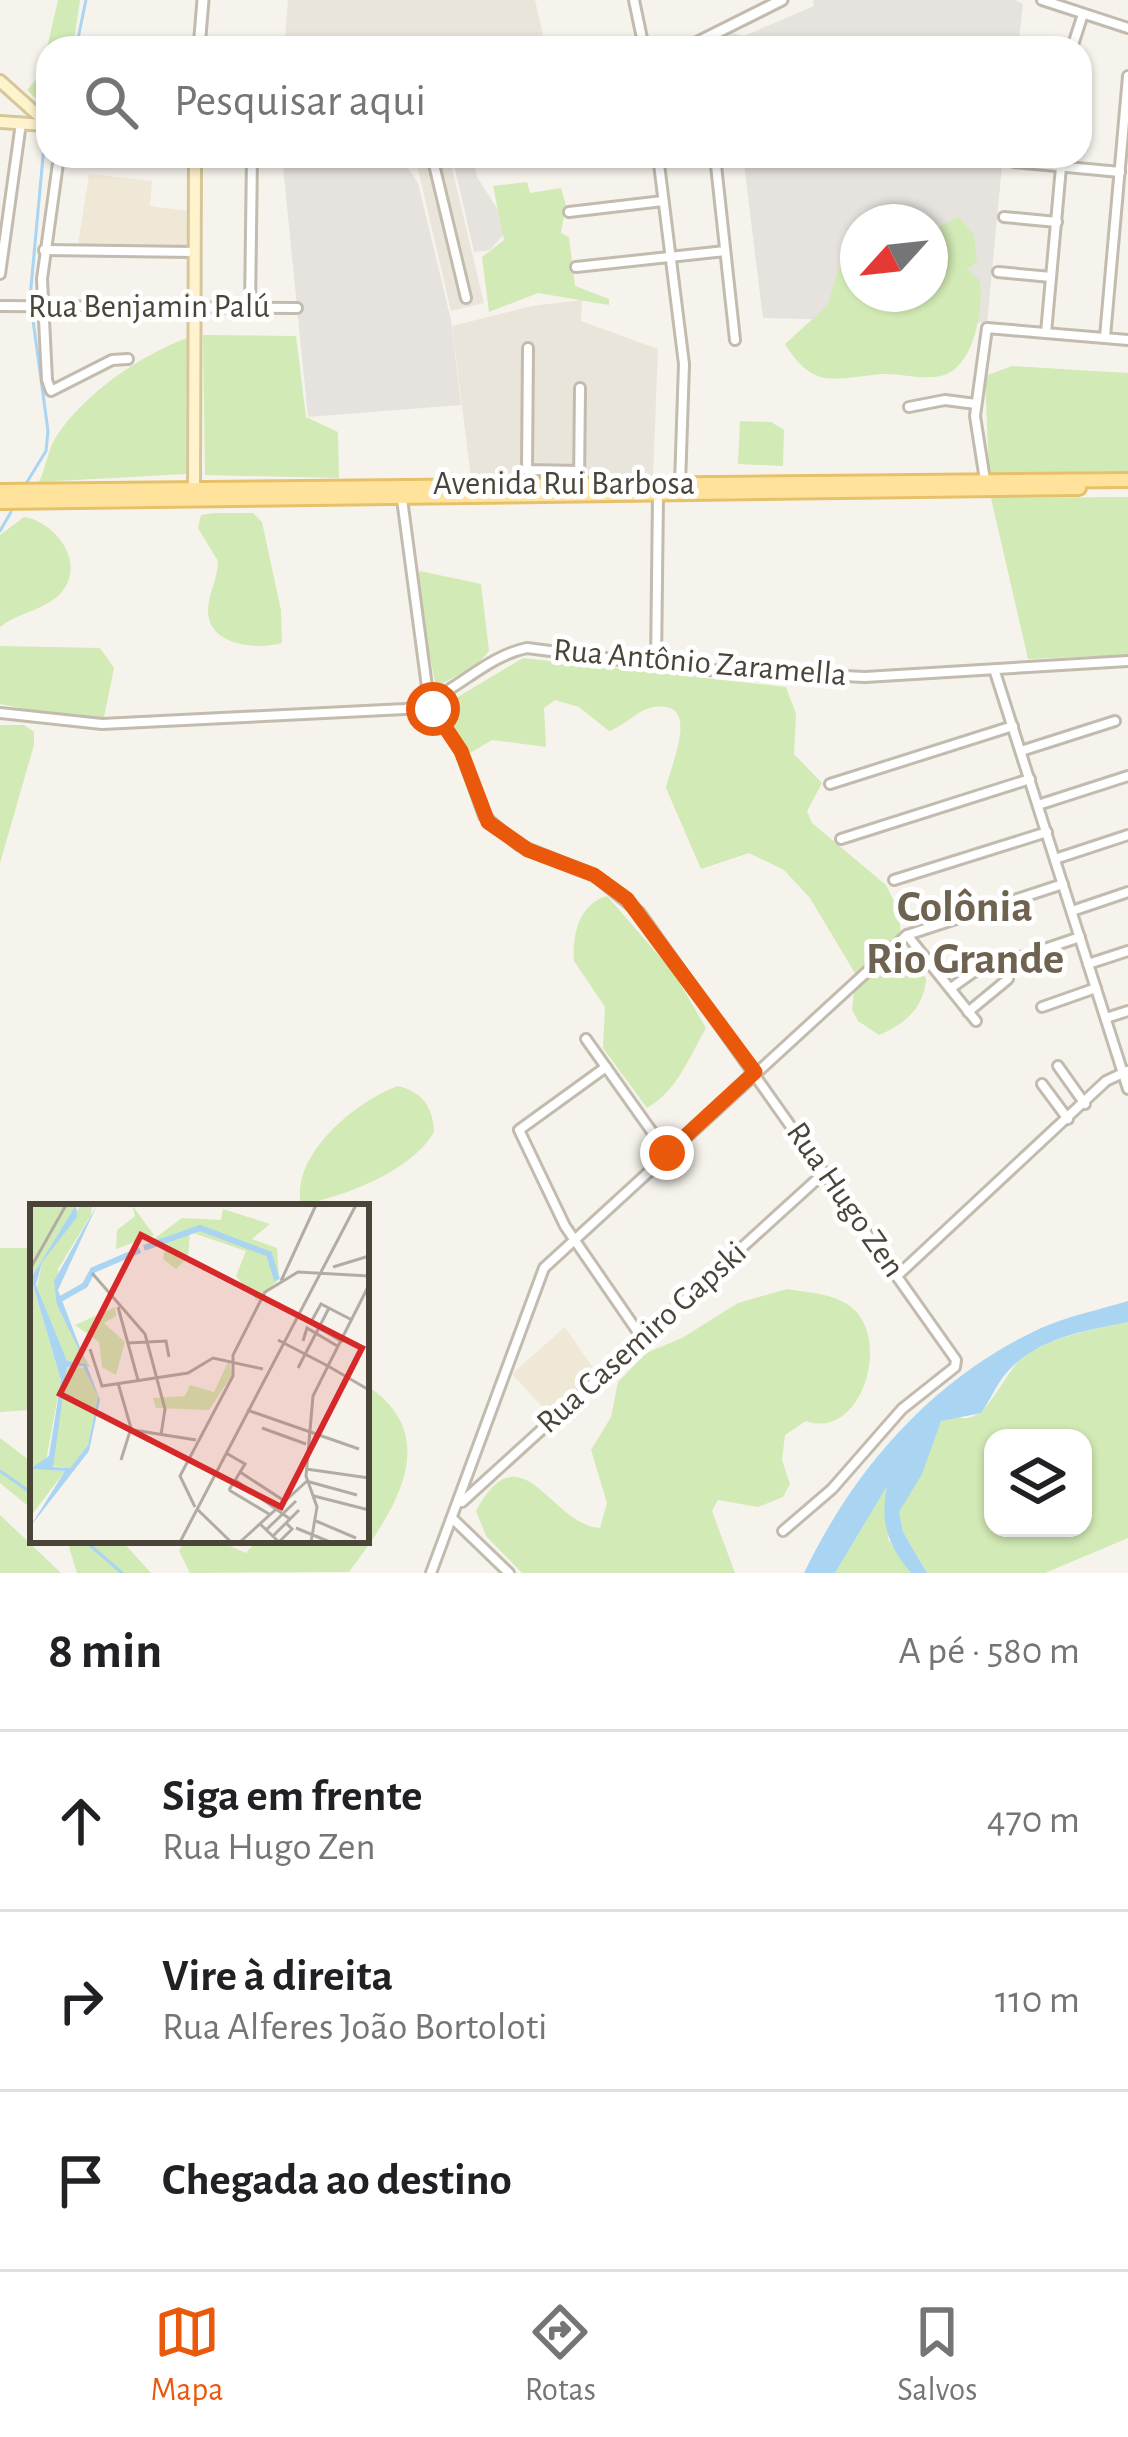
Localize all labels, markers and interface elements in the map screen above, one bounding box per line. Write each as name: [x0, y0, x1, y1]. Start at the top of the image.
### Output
search box: [36, 36, 1092, 168]
icon: search: [78, 69, 144, 135]
text: Pesquisar aqui: [174, 79, 426, 124]
north arrow: [840, 204, 948, 312]
street label: Rua Benjamin Palú: [28, 291, 270, 324]
street label: Avenida Rui Barbosa: [433, 468, 695, 501]
street label: Rua Antônio Zaramella: [552, 634, 848, 692]
route start: [406, 682, 460, 736]
district label: Colônia Rio Grande: [866, 885, 1064, 982]
street label: Rua Hugo Zen: [780, 1117, 910, 1283]
route end: [640, 1126, 694, 1180]
inset map: [30, 1204, 369, 1543]
street label: Rua Casemiro Gapski: [531, 1236, 753, 1440]
map controls: [984, 1429, 1092, 1537]
button: layers: [984, 1429, 1092, 1537]
text: 8 min: [48, 1626, 162, 1677]
text: A pé · 580 m: [898, 1632, 1080, 1671]
text: Siga em frente: [162, 1774, 423, 1819]
icon: ahead: [48, 1788, 114, 1854]
text: 470 m: [987, 1801, 1080, 1840]
text: Rua Hugo Zen: [162, 1828, 376, 1867]
text: Vire à direita: [162, 1954, 393, 1999]
icon: right: [48, 1968, 114, 2034]
text: 110 m: [995, 1981, 1080, 2020]
text: Rua Alferes João Bortoloti: [162, 2008, 548, 2047]
icon: arrive: [48, 2148, 114, 2214]
text: Chegada ao destino: [162, 2158, 512, 2203]
tab: Mapa: [151, 2299, 224, 2411]
tab: Rotas: [525, 2299, 596, 2411]
tab: Salvos: [897, 2299, 977, 2411]

